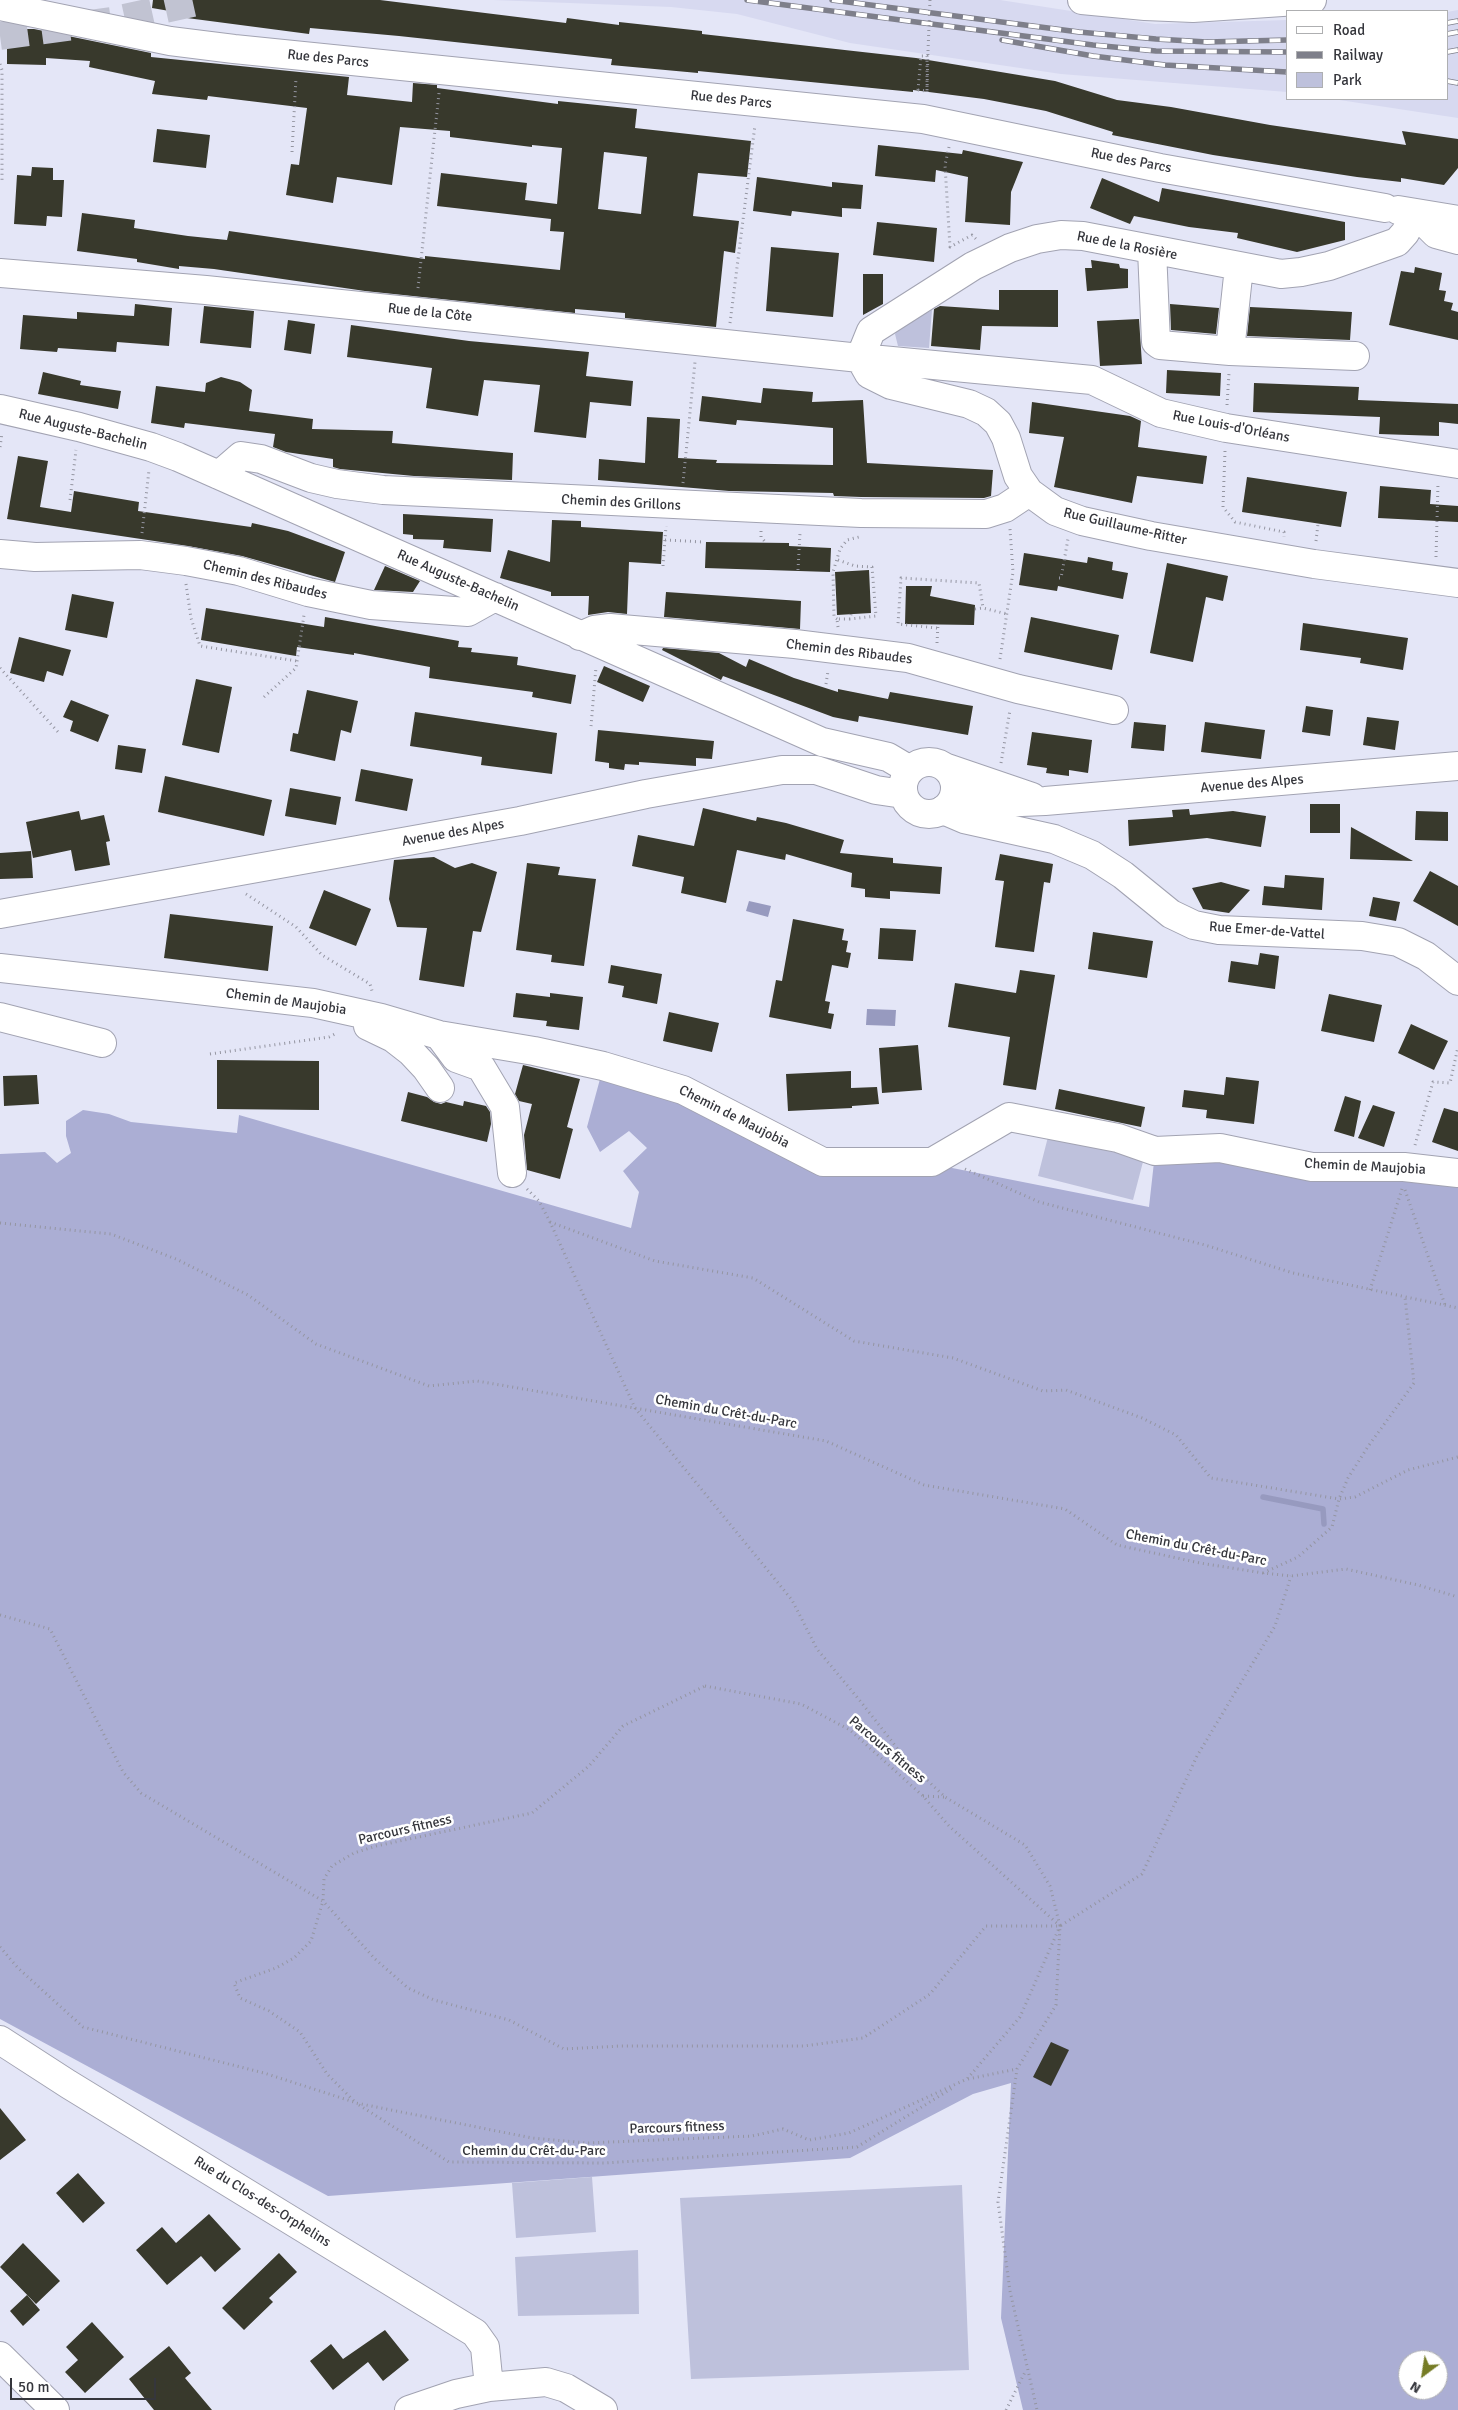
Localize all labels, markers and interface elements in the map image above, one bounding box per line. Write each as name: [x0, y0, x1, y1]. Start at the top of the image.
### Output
legend: [1286, 10, 1448, 100]
text: Road: [1333, 21, 1365, 39]
street label: Rue des Parcs: [286, 46, 370, 72]
text: Railway: [1333, 46, 1383, 64]
text: Park: [1333, 71, 1362, 89]
street label: Rue des Parcs: [689, 87, 773, 113]
street label: Rue des Parcs: [1089, 145, 1173, 177]
street label: Rue de la Rosière: [1075, 228, 1179, 264]
street label: Rue de la Côte: [387, 300, 473, 326]
street label: Rue Auguste-Bachelin: [17, 406, 149, 454]
street label: Rue Louis-d'Orléans: [1171, 407, 1291, 447]
street label: Chemin des Grillons: [561, 491, 681, 515]
street label: Rue Guillaume-Ritter: [1062, 505, 1188, 549]
street label: Rue Auguste-Bachelin: [394, 546, 522, 616]
street label: Chemin des Ribaudes: [201, 556, 329, 604]
street label: Chemin des Ribaudes: [785, 636, 913, 668]
street label: Avenue des Alpes: [1200, 771, 1304, 797]
street label: Avenue des Alpes: [401, 816, 505, 850]
street label: Rue Emer-de-Vattel: [1209, 919, 1325, 943]
street label: Chemin de Maujobia: [225, 985, 347, 1019]
street label: Chemin de Maujobia: [676, 1082, 792, 1152]
street label: Chemin de Maujobia: [1304, 1155, 1426, 1179]
street label: Chemin du Crêt-du-Parc: [654, 1391, 798, 1433]
street label: Chemin du Crêt-du-Parc: [1124, 1526, 1268, 1570]
street label: Parcours fitness: [845, 1713, 929, 1787]
street label: Parcours fitness: [357, 1811, 453, 1849]
street label: Parcours fitness: [629, 2118, 725, 2138]
street label: Chemin du Crêt-du-Parc: [462, 2143, 606, 2159]
street label: Rue du Clos-des-Orphelins: [190, 2153, 334, 2251]
north arrow: [1398, 2350, 1448, 2400]
scale bar: [12, 2368, 159, 2400]
text: 50 m: [18, 2378, 49, 2396]
text: N: [1407, 2378, 1424, 2397]

